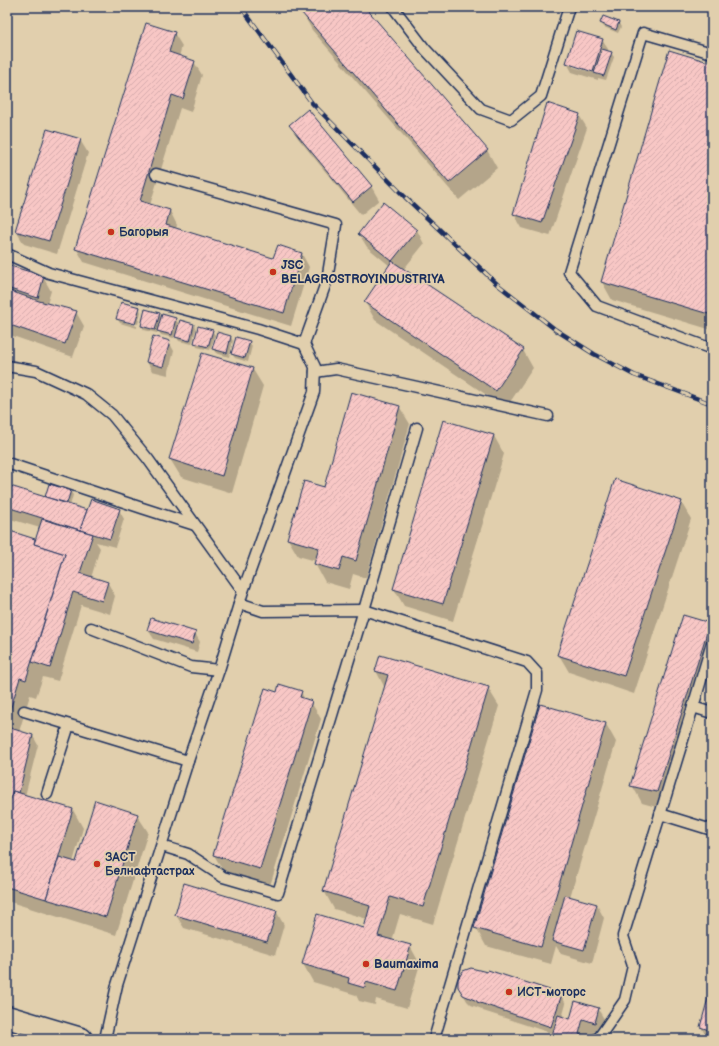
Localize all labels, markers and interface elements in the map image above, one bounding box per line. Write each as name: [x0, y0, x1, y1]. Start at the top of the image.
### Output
place label: Багорыя: [119, 225, 169, 240]
marker: Багорыя: [106, 227, 116, 237]
place label: JSC BELAGROSTROYINDUSTRIYA: [281, 258, 445, 287]
marker: JSC BELAGROSTROYINDUSTRIYA: [268, 267, 278, 277]
place label: ЗАСТ Белнафтастрах: [105, 850, 195, 879]
marker: ЗАСТ Белнафтастрах: [92, 859, 102, 869]
place label: Baumaxima: [374, 957, 439, 972]
marker: Baumaxima: [361, 959, 371, 969]
place label: ИСТ-моторс: [517, 985, 586, 1000]
marker: ИСТ-моторс: [504, 987, 514, 997]

